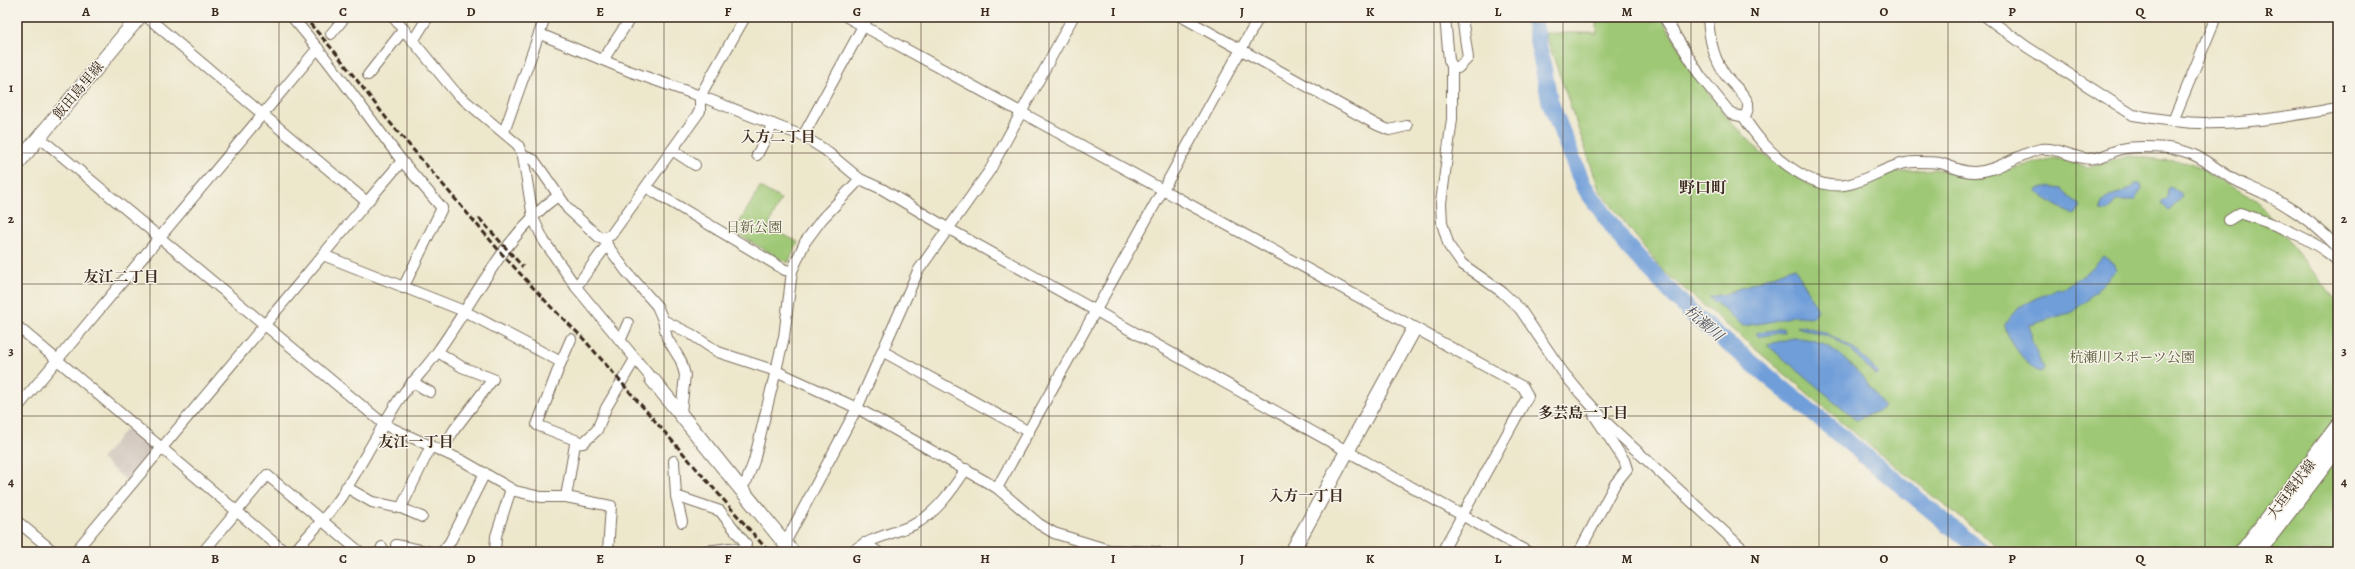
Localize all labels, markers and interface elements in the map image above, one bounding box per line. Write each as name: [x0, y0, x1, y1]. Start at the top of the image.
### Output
text: A: [81, 3, 91, 20]
text: B: [211, 3, 219, 20]
text: C: [339, 3, 347, 20]
text: D: [466, 3, 476, 20]
text: E: [596, 3, 604, 20]
text: F: [725, 3, 732, 20]
text: G: [853, 3, 861, 20]
text: H: [980, 3, 990, 20]
text: I: [1111, 3, 1116, 20]
text: J: [1240, 3, 1244, 20]
text: K: [1366, 3, 1375, 20]
text: L: [1495, 3, 1502, 20]
text: M: [1622, 3, 1633, 20]
text: N: [1750, 3, 1760, 20]
text: O: [1880, 3, 1889, 20]
text: P: [2008, 3, 2016, 20]
text: Q: [2136, 3, 2147, 20]
text: R: [2265, 3, 2274, 20]
street label: 飯田島里線: [49, 57, 108, 123]
text: 1: [9, 79, 14, 96]
text: 1: [2342, 79, 2347, 96]
district label: 入方二丁目: [740, 127, 816, 147]
district label: 野口町: [1679, 177, 1727, 199]
text: 2: [8, 210, 15, 227]
text: 2: [2341, 210, 2348, 227]
park label: 日新公園: [726, 218, 782, 237]
district label: 友江二丁目: [83, 267, 159, 287]
water label: 杭瀬川: [1680, 301, 1729, 347]
text: 3: [8, 342, 14, 359]
text: 3: [2341, 342, 2347, 359]
park label: 杭瀬川スポーツ公園: [2069, 348, 2195, 367]
district label: 多芸島一丁目: [1538, 403, 1628, 423]
district label: 友江一丁目: [378, 432, 454, 452]
street label: 大垣環状線: [2263, 456, 2320, 523]
text: 4: [8, 473, 14, 490]
text: 4: [2341, 473, 2347, 490]
district label: 入方一丁目: [1268, 486, 1344, 506]
text: A: [81, 550, 91, 567]
text: B: [211, 550, 219, 567]
text: C: [339, 550, 347, 567]
text: D: [466, 550, 476, 567]
text: E: [596, 550, 604, 567]
text: F: [725, 550, 732, 567]
text: G: [853, 550, 861, 567]
text: H: [980, 550, 990, 567]
text: I: [1111, 550, 1116, 567]
text: J: [1240, 550, 1244, 567]
text: K: [1366, 550, 1375, 567]
text: L: [1495, 550, 1502, 567]
text: M: [1622, 550, 1633, 567]
text: N: [1750, 550, 1760, 567]
text: O: [1880, 550, 1889, 567]
text: P: [2008, 550, 2016, 567]
text: Q: [2136, 550, 2147, 567]
text: R: [2265, 550, 2274, 567]

